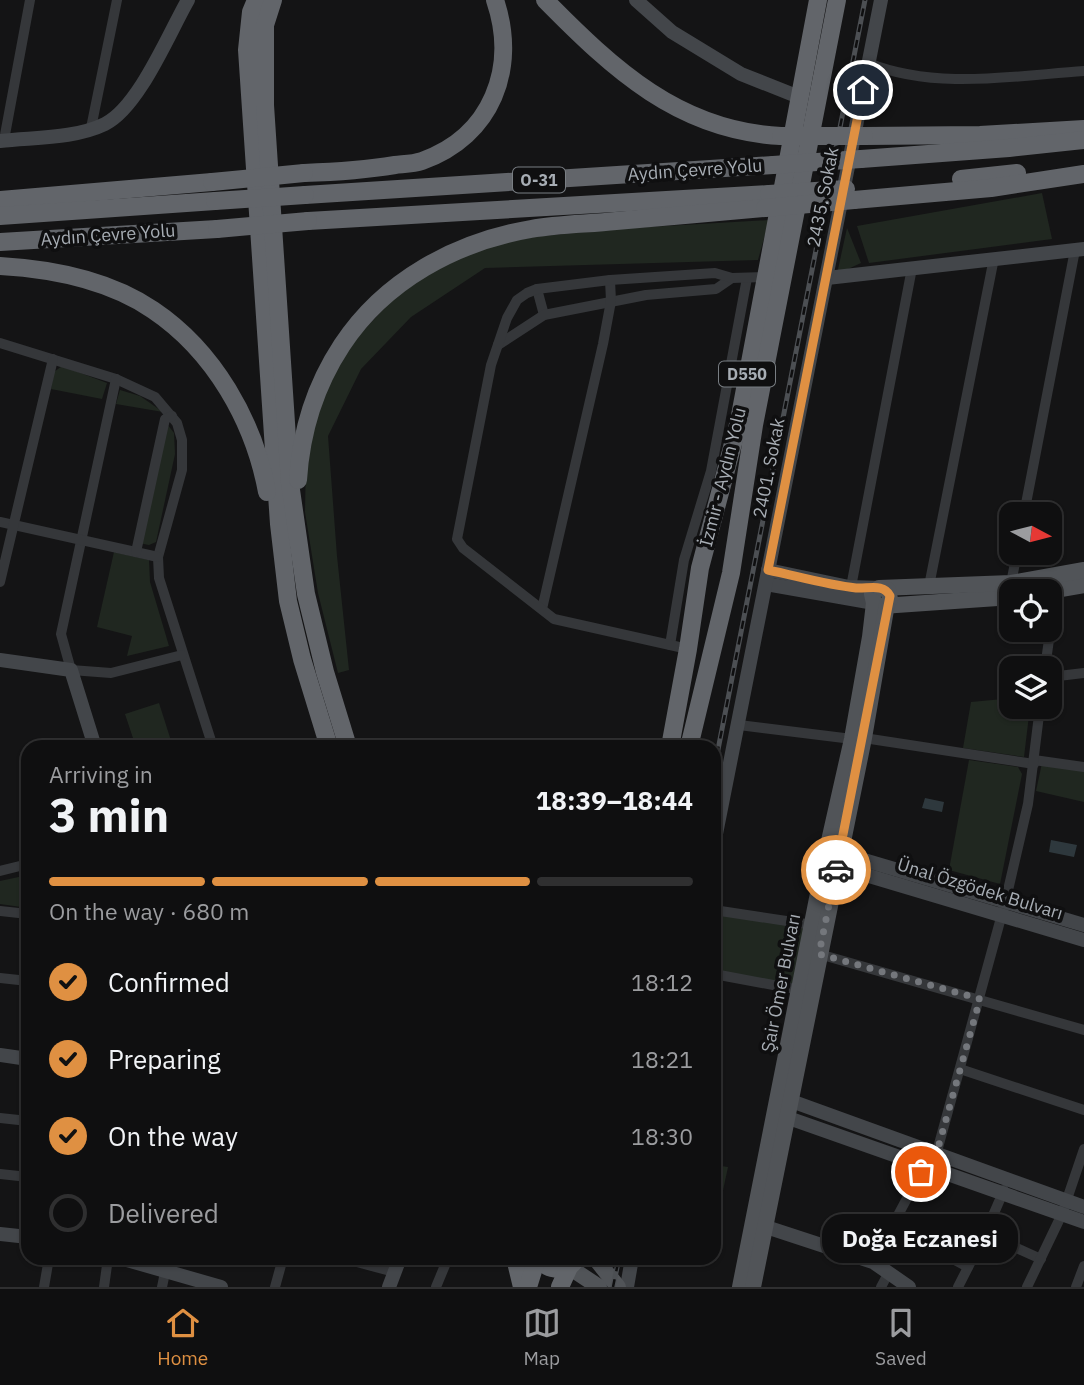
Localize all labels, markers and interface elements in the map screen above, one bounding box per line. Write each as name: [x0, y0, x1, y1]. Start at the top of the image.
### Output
pin: [833, 60, 893, 120]
icon: home: [844, 71, 882, 109]
street label: 2435. Sokak: [802, 144, 844, 249]
street label: Aydın Çevre Yolu: [627, 153, 763, 186]
road number: O-31: [513, 168, 565, 192]
street label: Aydın Çevre Yolu: [40, 218, 176, 251]
road number: D550: [719, 362, 775, 386]
street label: İzmir - Aydın Yolu: [694, 405, 751, 549]
street label: 2401. Sokak: [748, 415, 790, 520]
north arrow: [999, 502, 1062, 565]
map controls: [999, 502, 1062, 719]
button: locate: [999, 579, 1062, 642]
button: layers: [999, 656, 1062, 719]
text: Arriving in: [49, 759, 153, 789]
text: 18:39–18:44: [536, 783, 693, 817]
text: 3 min: [49, 785, 169, 845]
courier: [801, 835, 871, 905]
icon: car: [817, 851, 855, 889]
street label: Ünal Özgödek Bulvarı: [895, 852, 1066, 925]
text: On the way · 680 m: [49, 896, 249, 926]
street label: Şair Ömer Bulvarı: [756, 912, 805, 1054]
icon: check: [49, 963, 87, 1001]
text: Confirmed: [108, 965, 230, 999]
text: 18:12: [631, 967, 693, 997]
icon: check: [49, 1040, 87, 1078]
text: Preparing: [108, 1042, 221, 1076]
text: 18:21: [631, 1044, 693, 1074]
icon: check: [49, 1117, 87, 1155]
text: On the way: [108, 1119, 238, 1153]
text: 18:30: [631, 1121, 693, 1151]
pin: [891, 1142, 951, 1202]
icon: bag: [902, 1153, 940, 1191]
text: Delivered: [108, 1196, 219, 1230]
callout: Doğa Eczanesi: [823, 1214, 1019, 1263]
text: Doğa Eczanesi: [842, 1223, 998, 1253]
tab: Home: [157, 1304, 208, 1370]
tab: Map: [523, 1304, 561, 1370]
tab: Saved: [875, 1304, 927, 1370]

